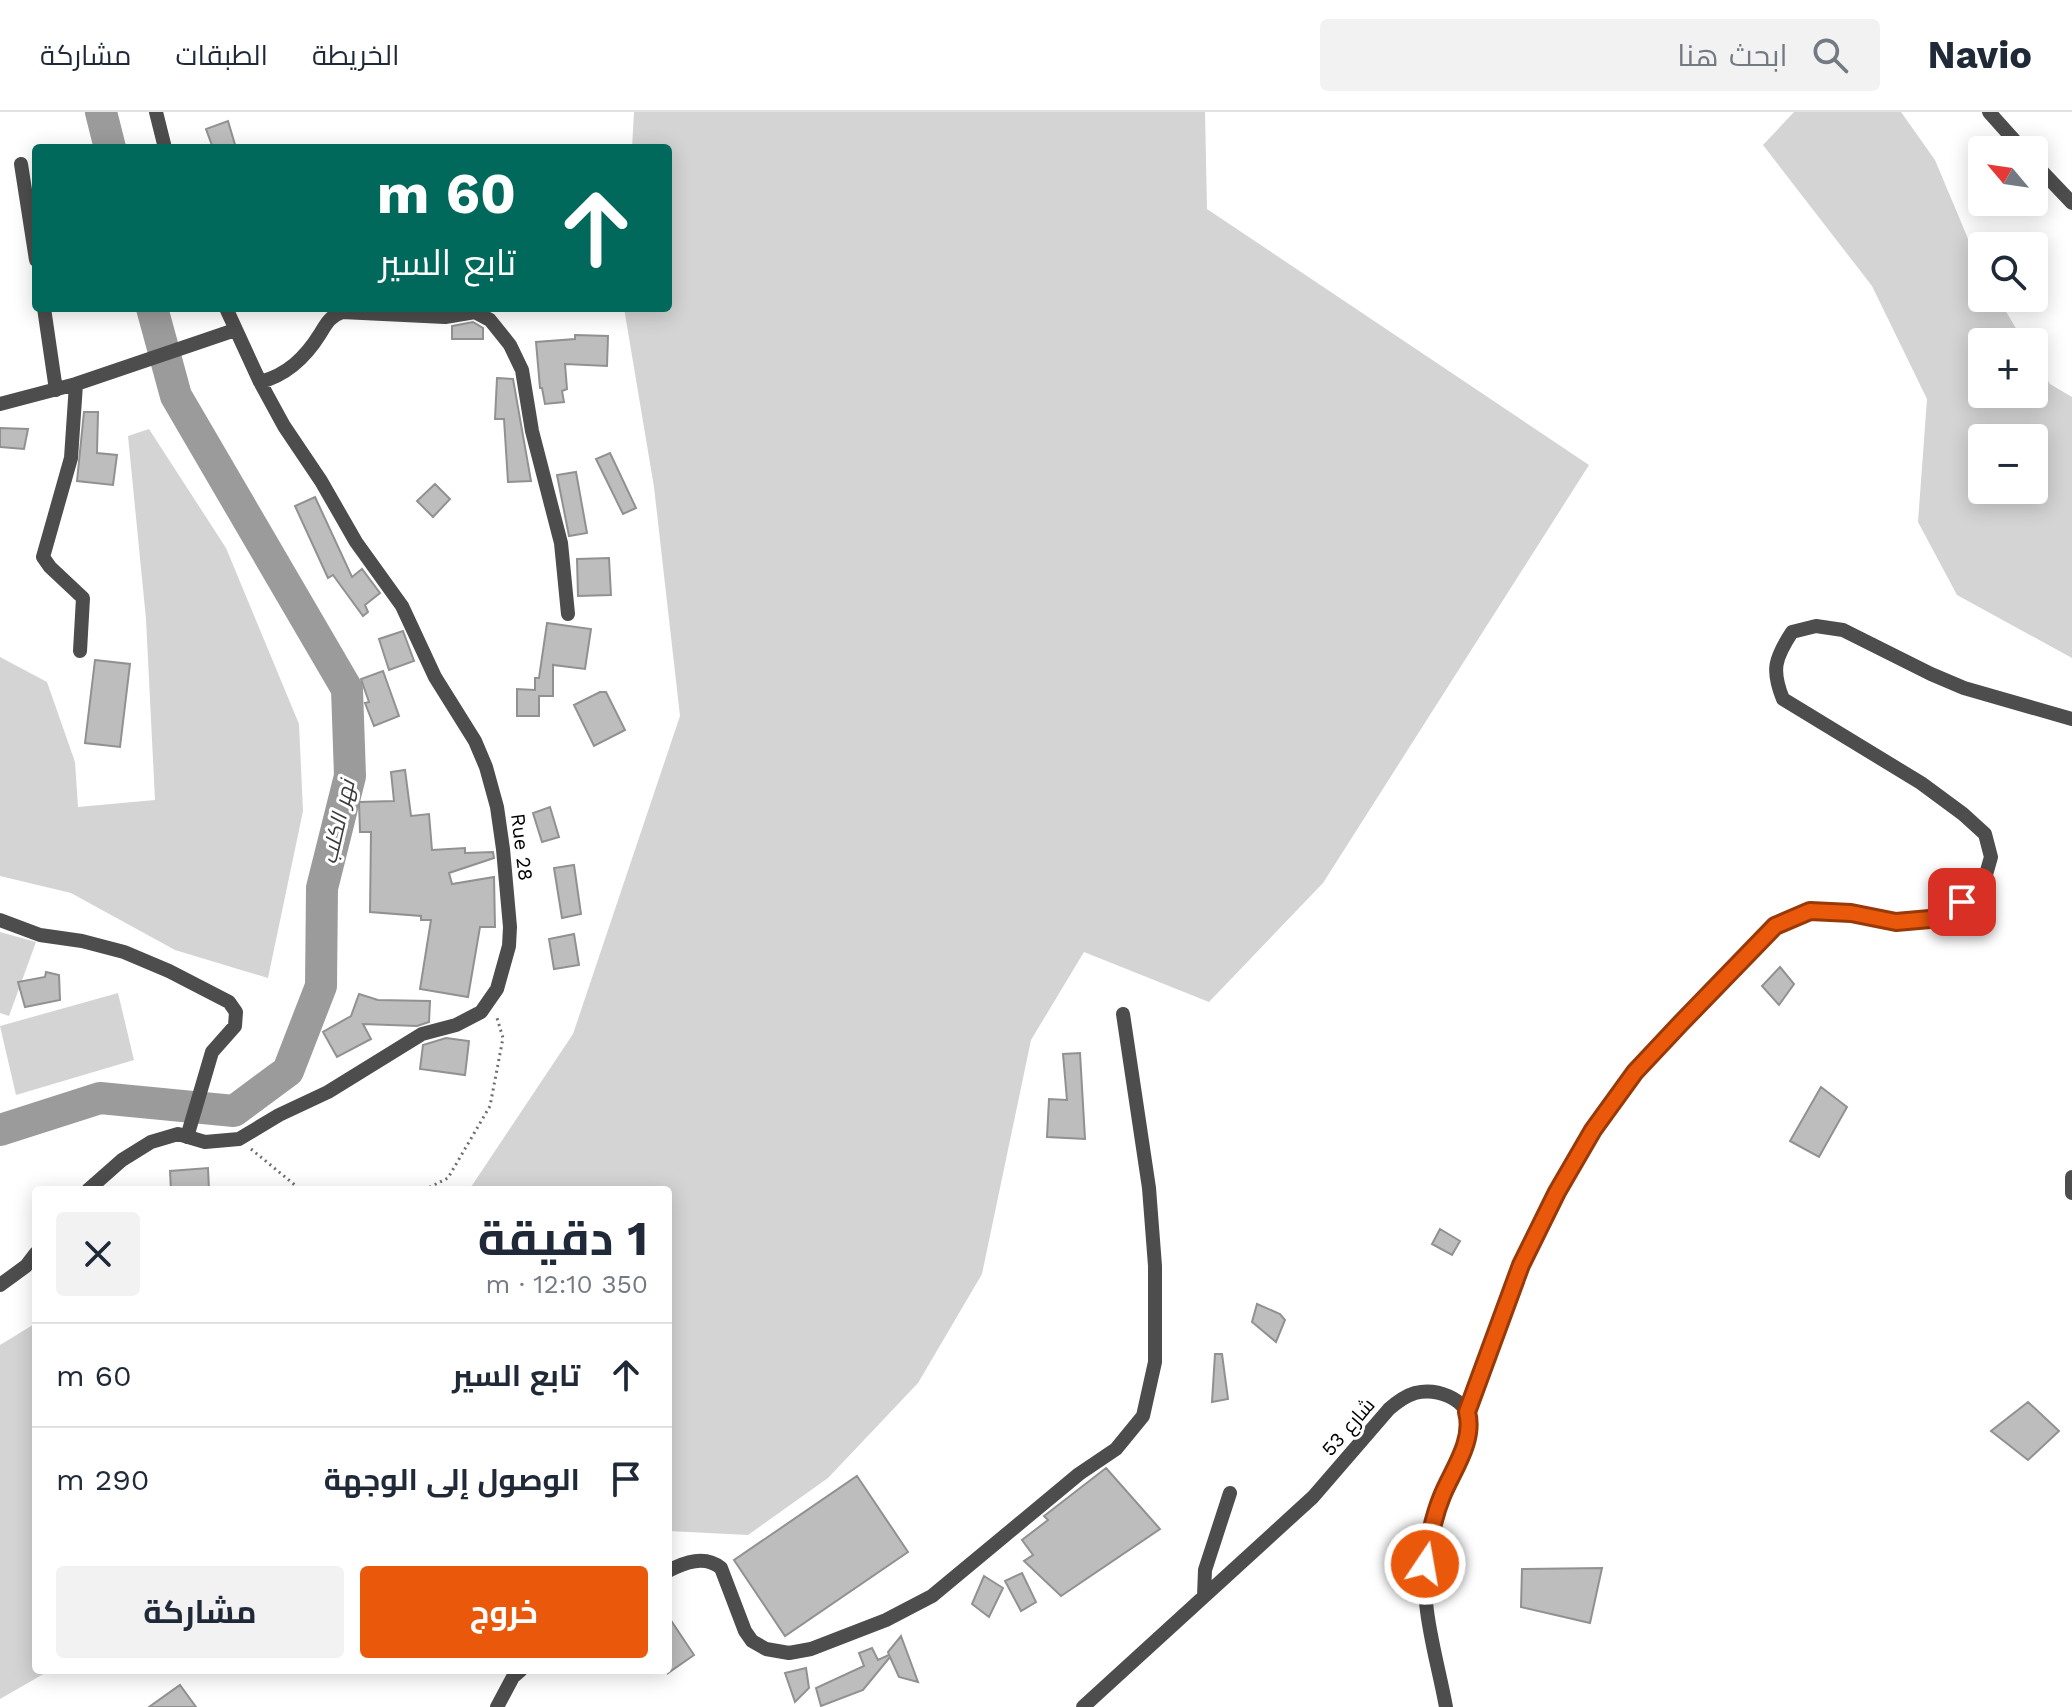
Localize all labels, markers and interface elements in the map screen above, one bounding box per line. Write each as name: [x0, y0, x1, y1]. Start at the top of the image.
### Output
search box: [1320, 19, 1880, 91]
icon: search: [1808, 33, 1852, 77]
text: Navio: [1928, 33, 2032, 77]
text: ابحث هنا: [1677, 38, 1788, 73]
text: مشاركة: [40, 39, 131, 72]
text: الطبقات: [175, 39, 268, 72]
text: الخريطة: [312, 39, 399, 72]
north arrow: [1968, 136, 2048, 216]
map controls: [1968, 136, 2048, 504]
text: 60 m: [377, 161, 516, 227]
icon: ahead: [544, 176, 648, 280]
button: search: [1968, 232, 2048, 312]
text: تابع السير: [379, 242, 516, 284]
button: +: [1968, 328, 2048, 408]
button: −: [1968, 424, 2048, 504]
water label: نهر الكلب: [316, 775, 361, 867]
street label: Rue 28: [506, 812, 538, 882]
pin: [1928, 868, 1996, 936]
icon: arrive: [1940, 880, 1984, 924]
text: 1 دقيقة: [478, 1210, 648, 1267]
button: close: [56, 1212, 140, 1296]
text: 350 m · 12:10: [485, 1269, 648, 1299]
icon: ahead: [604, 1353, 648, 1397]
text: 60 m: [56, 1358, 132, 1393]
text: تابع السير: [452, 1358, 580, 1393]
street label: شارع 53: [1316, 1393, 1381, 1462]
icon: arrive: [604, 1457, 648, 1501]
text: 290 m: [56, 1462, 150, 1497]
text: الوصول إلى الوجهة: [324, 1462, 580, 1497]
position arrow: [1383, 1522, 1467, 1606]
button: مشاركة: [56, 1566, 344, 1658]
button: خروج: [360, 1566, 648, 1658]

